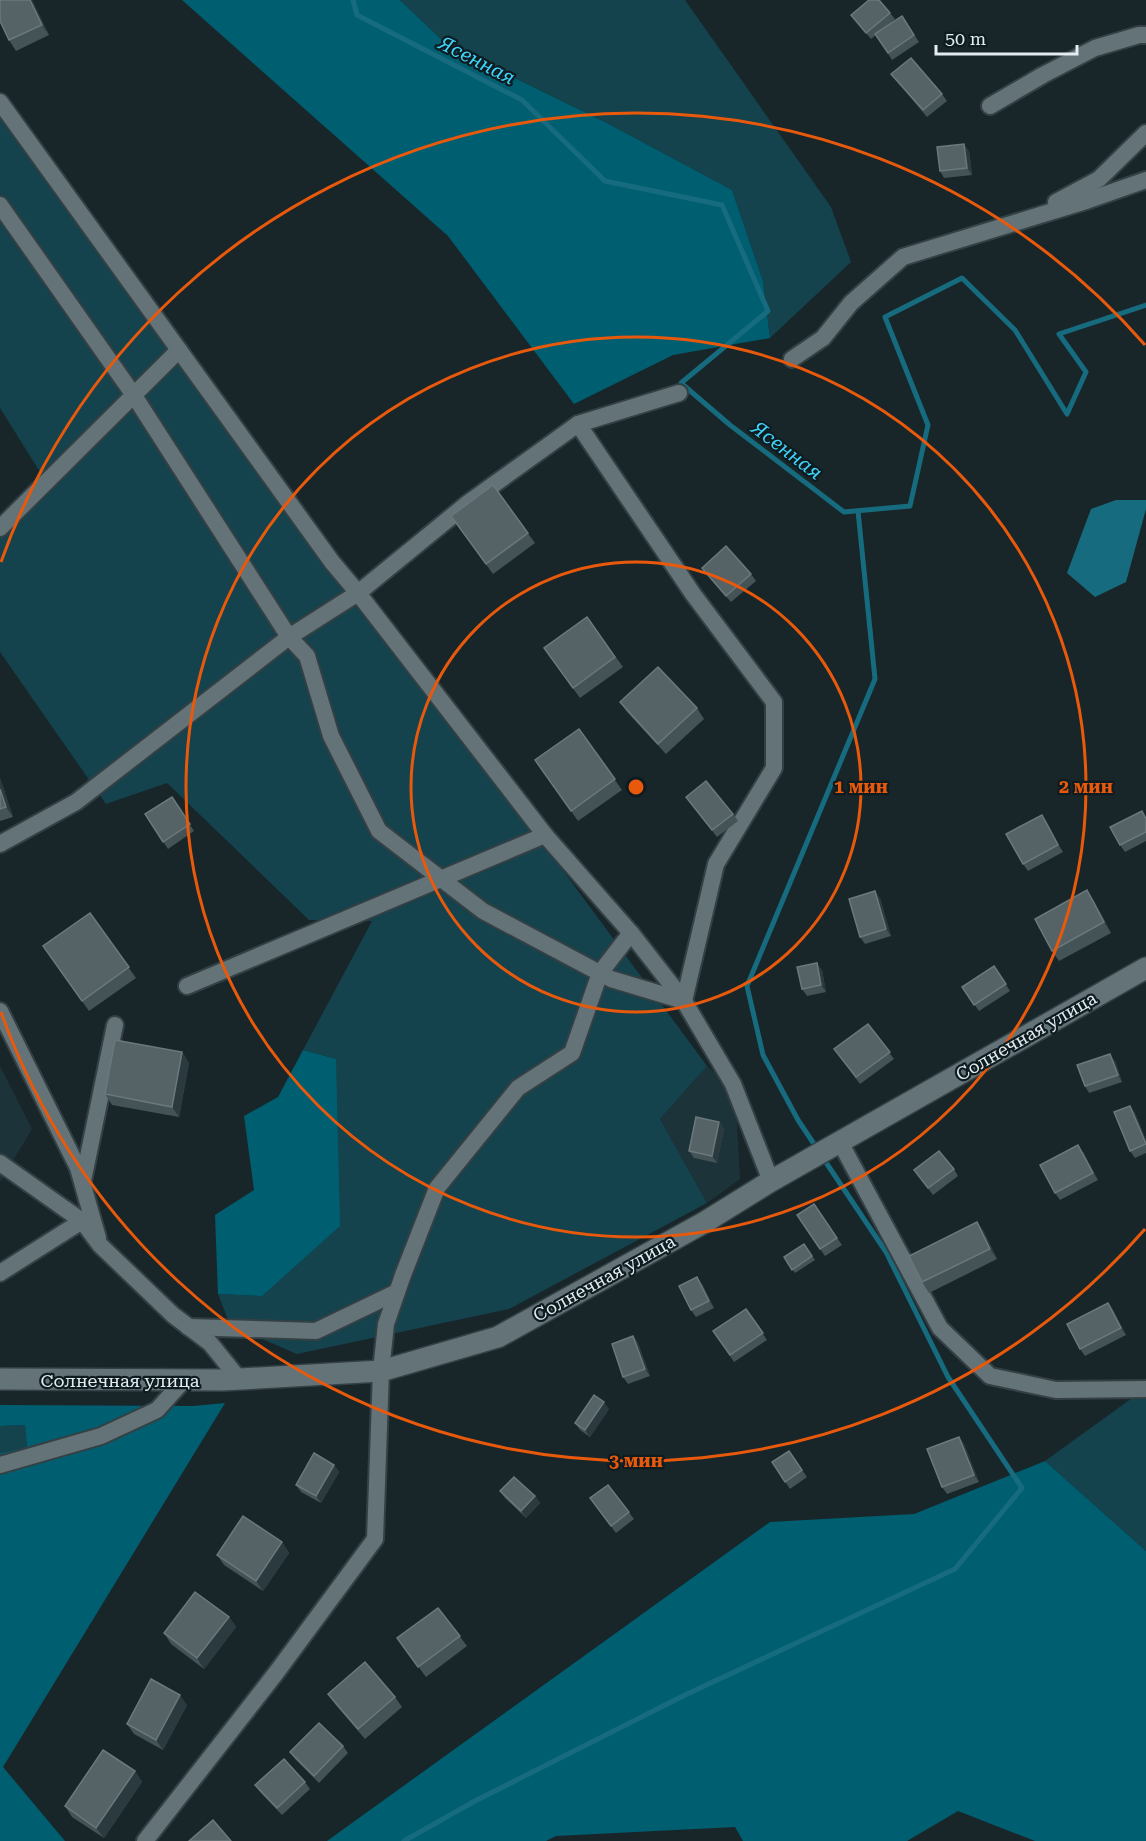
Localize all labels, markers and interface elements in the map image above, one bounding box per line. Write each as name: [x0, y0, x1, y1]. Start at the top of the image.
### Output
scale bar: [936, 18, 1077, 56]
text: 50 m: [945, 28, 986, 49]
water label: Ясенная: [434, 30, 520, 90]
water label: Ясенная: [746, 415, 827, 485]
text: 1 мин: [834, 776, 888, 797]
text: 2 мин: [1059, 776, 1113, 797]
centre of rings: [626, 777, 646, 797]
street label: Солнечная улица: [952, 987, 1100, 1085]
street label: Солнечная улица: [529, 1230, 679, 1326]
street label: Солнечная улица: [40, 1370, 200, 1391]
text: 3 мин: [609, 1450, 663, 1471]

